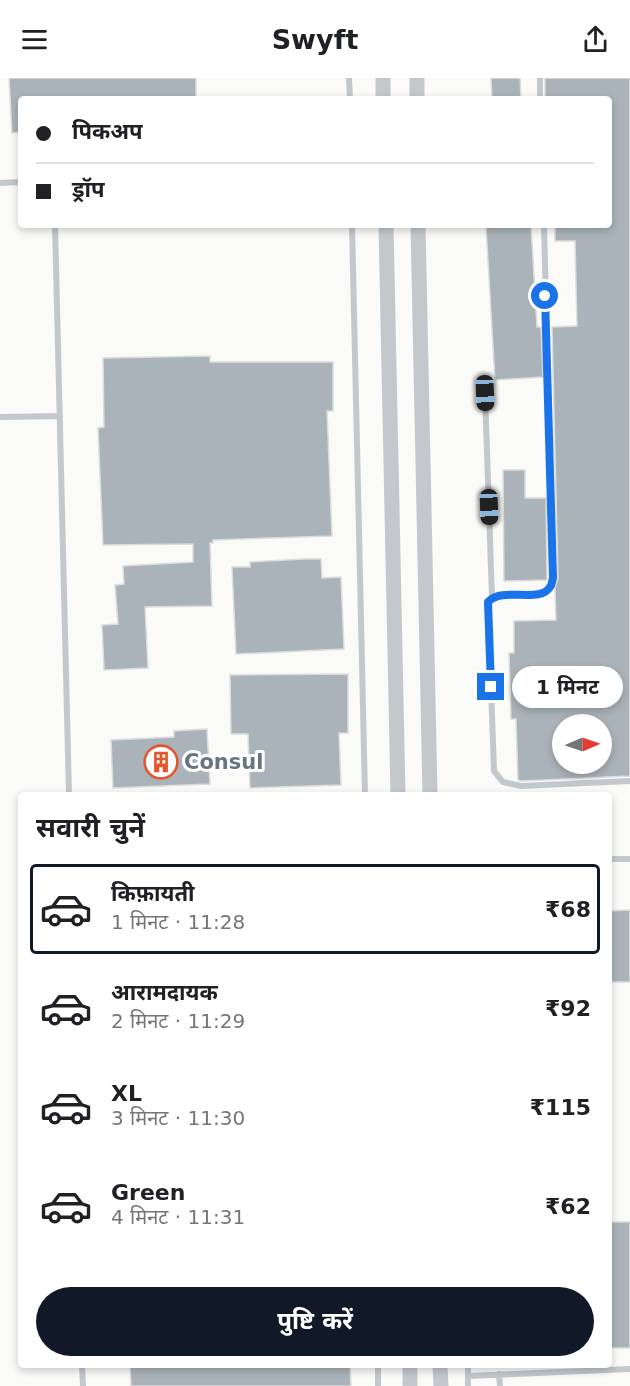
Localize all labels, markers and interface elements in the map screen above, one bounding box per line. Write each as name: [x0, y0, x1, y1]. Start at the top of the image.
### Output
icon: menu: [18, 23, 51, 56]
icon: share: [579, 23, 612, 56]
text: Swyft: [272, 24, 358, 55]
text: पिकअप: [72, 119, 143, 144]
text: ड्रॉप: [72, 177, 105, 202]
route start: [531, 282, 558, 309]
car: [475, 375, 495, 411]
car: [479, 489, 499, 525]
callout: 1 मिनट: [512, 666, 623, 708]
route end: [477, 673, 504, 700]
text: 1 मिनट: [536, 675, 599, 699]
north arrow: [552, 714, 612, 774]
map controls: [552, 714, 612, 774]
building icon: Consul: [143, 744, 179, 780]
place label: Consul: [184, 750, 263, 774]
text: सवारी चुनें: [36, 812, 145, 843]
text: किफ़ायती: [111, 881, 195, 906]
icon: car: [39, 882, 93, 936]
text: ₹68: [545, 897, 591, 922]
text: 1 मिनट · 11:28: [111, 910, 245, 934]
text: आरामदायक: [111, 980, 218, 1005]
icon: car: [39, 981, 93, 1035]
text: ₹92: [545, 996, 591, 1021]
text: 2 मिनट · 11:29: [111, 1009, 245, 1033]
icon: car: [39, 1080, 93, 1134]
text: XL: [111, 1081, 142, 1106]
text: ₹115: [530, 1095, 591, 1120]
text: 3 मिनट · 11:30: [111, 1106, 245, 1130]
icon: car: [39, 1179, 93, 1233]
text: Green: [111, 1180, 185, 1205]
text: ₹62: [545, 1194, 591, 1219]
text: 4 मिनट · 11:31: [111, 1205, 245, 1229]
button: पुष्टि करें: [36, 1287, 594, 1356]

